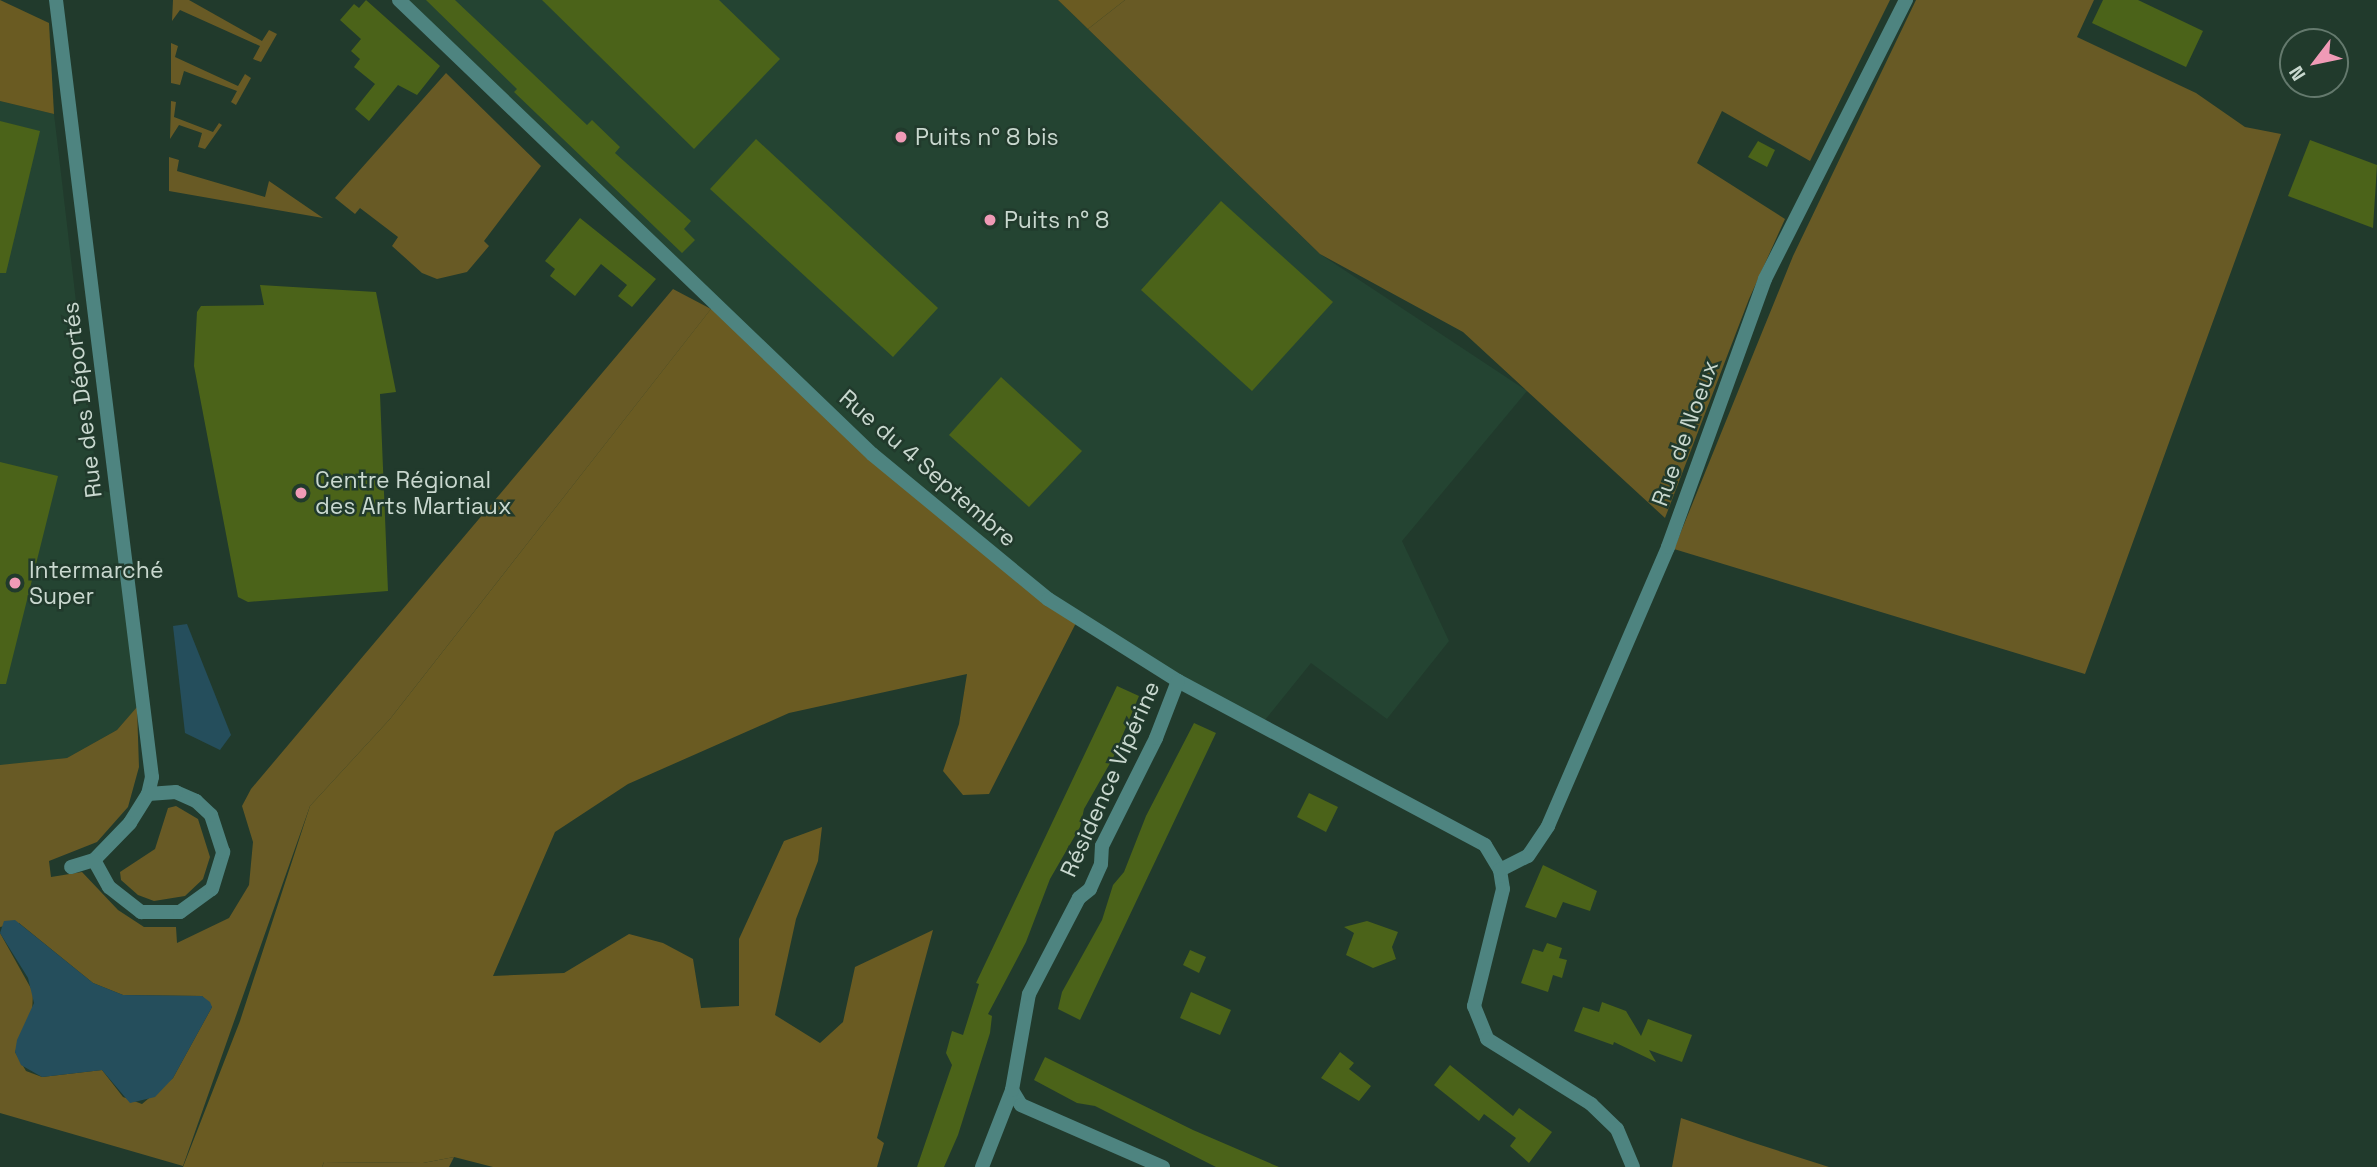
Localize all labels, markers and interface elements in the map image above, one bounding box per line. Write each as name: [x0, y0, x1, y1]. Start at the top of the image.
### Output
north arrow: [2279, 28, 2349, 98]
text: N: [2283, 61, 2311, 85]
place label: Puits n° 8 bis: [915, 123, 1059, 151]
marker: Puits n° 8 bis: [893, 129, 909, 145]
place label: Puits n° 8: [1004, 206, 1109, 234]
marker: Puits n° 8: [982, 212, 998, 228]
street label: Rue des Déportés: [56, 301, 108, 499]
street label: Rue de Noeux: [1646, 356, 1724, 510]
street label: Rue du 4 Septembre: [834, 384, 1022, 552]
place label: Centre Régional des Arts Martiaux: [315, 466, 512, 520]
marker: Centre Régional des Arts Martiaux: [293, 485, 309, 501]
place label: Intermarché Super: [29, 556, 164, 610]
marker: Intermarché Super: [7, 575, 23, 591]
street label: Résidence Vipérine: [1054, 677, 1166, 881]

